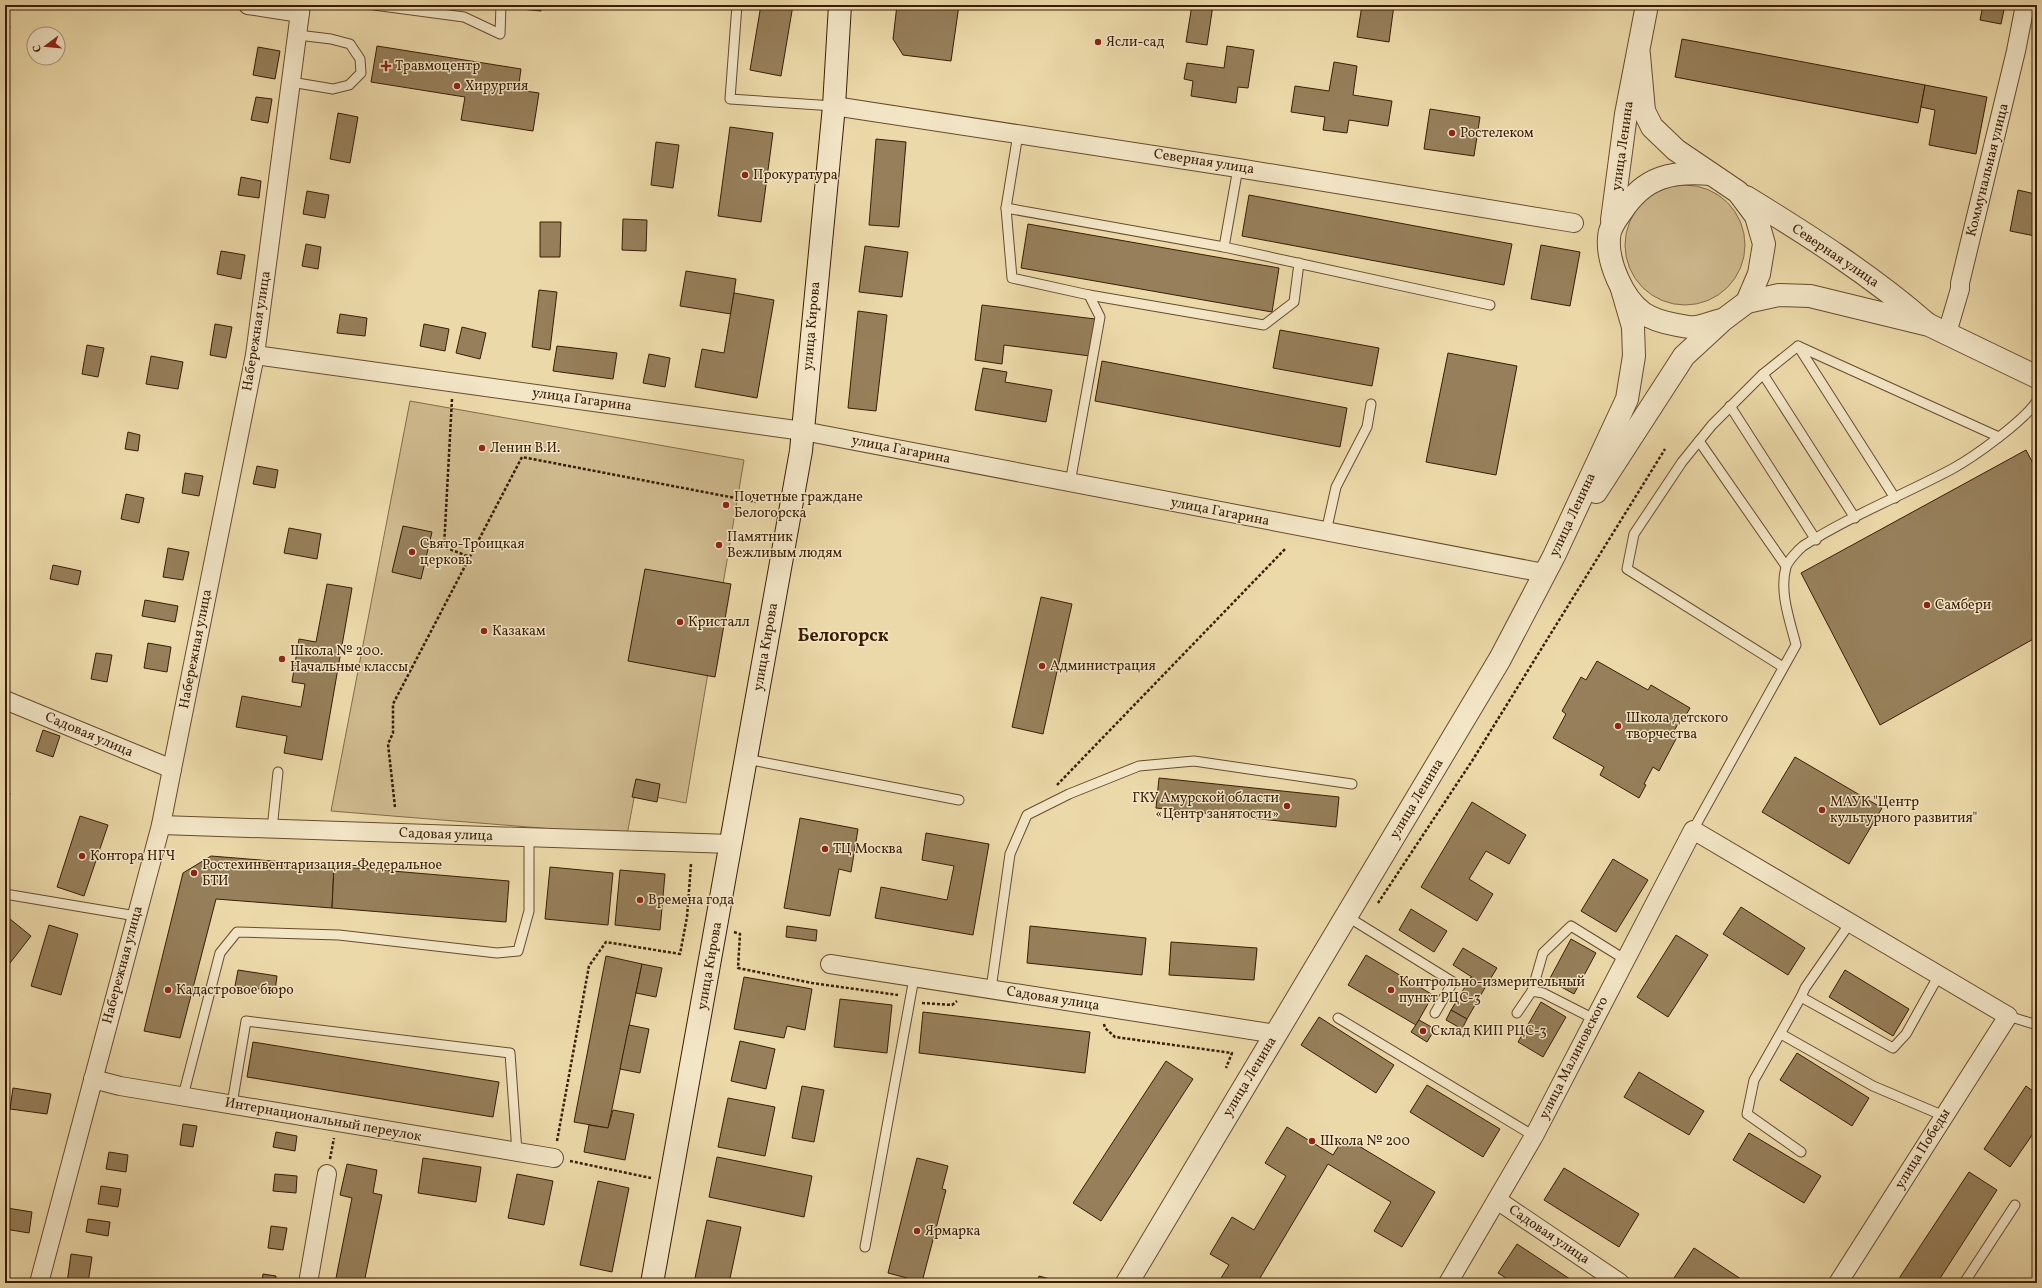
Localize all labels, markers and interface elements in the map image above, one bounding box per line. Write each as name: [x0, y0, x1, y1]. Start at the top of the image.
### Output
north arrow: [26, 26, 66, 66]
place label: Ясли-сад: [1106, 33, 1165, 52]
marker: Ясли-сад: [1093, 37, 1103, 47]
text: С: [30, 43, 46, 54]
place label: Травмоцентр: [395, 57, 480, 76]
marker: Травмоцентр: [380, 60, 392, 72]
place label: Хирургия: [465, 77, 528, 96]
marker: Хирургия: [452, 81, 462, 91]
street label: улица Ленина: [1607, 100, 1639, 192]
street label: Коммунальная улица: [1962, 101, 2014, 239]
place label: Ростелеком: [1460, 124, 1534, 143]
marker: Ростелеком: [1447, 128, 1457, 138]
street label: Северная улица: [1152, 145, 1256, 179]
place label: Прокуратура: [753, 166, 838, 185]
marker: Прокуратура: [740, 170, 750, 180]
street label: Северная улица: [1788, 220, 1882, 292]
street label: Набережная улица: [238, 269, 276, 392]
street label: улица Кирова: [799, 281, 825, 371]
street label: улица Гагарина: [531, 384, 633, 416]
street label: улица Гагарина: [850, 431, 952, 469]
place label: Ленин В.И.: [490, 439, 560, 458]
marker: Ленин В.И.: [477, 443, 487, 453]
street label: улица Ленина: [1545, 470, 1601, 560]
place label: Почетные граждане Белогорска: [734, 488, 863, 523]
street label: улица Гагарина: [1169, 493, 1271, 531]
marker: Почетные граждане Белогорска: [721, 500, 731, 510]
place label: Памятник Вежливым людям: [727, 528, 842, 563]
place label: Свято-Троицкая церковь: [420, 535, 525, 570]
marker: Памятник Вежливым людям: [714, 540, 724, 550]
marker: Свято-Троицкая церковь: [407, 547, 417, 557]
street label: Набережная улица: [175, 588, 217, 710]
place label: Самбери: [1935, 596, 1992, 615]
marker: Самбери: [1922, 600, 1932, 610]
street label: улица Кирова: [749, 601, 783, 693]
place label: Кристалл: [688, 613, 750, 632]
marker: Кристалл: [675, 617, 685, 627]
place label: Казакам: [492, 622, 546, 641]
district label: Белогорск: [797, 624, 889, 649]
marker: Казакам: [479, 626, 489, 636]
place label: Школа № 200. Начальные классы: [290, 642, 408, 677]
marker: Школа № 200. Начальные классы: [277, 654, 287, 664]
place label: Администрация: [1050, 657, 1156, 676]
marker: Администрация: [1037, 661, 1047, 671]
street label: Садовая улица: [42, 708, 136, 762]
place label: Школа детского творчества: [1626, 709, 1728, 744]
marker: Школа детского творчества: [1613, 721, 1623, 731]
street label: улица Ленина: [1386, 755, 1448, 843]
place label: ГКУ Амурской области «Центр занятости»: [1132, 789, 1279, 824]
place label: МАУК "Центр культурного развития": [1830, 793, 1977, 828]
marker: ГКУ Амурской области «Центр занятости»: [1282, 801, 1292, 811]
marker: МАУК "Центр культурного развития": [1817, 805, 1827, 815]
street label: Садовая улица: [399, 824, 493, 846]
place label: ТЦ Москва: [833, 840, 903, 859]
marker: ТЦ Москва: [820, 844, 830, 854]
place label: Контора НГЧ: [90, 847, 175, 866]
marker: Контора НГЧ: [77, 851, 87, 861]
place label: Ростехинвентаризация-Федеральное БТИ: [202, 856, 442, 891]
marker: Ростехинвентаризация-Федеральное БТИ: [189, 868, 199, 878]
place label: Времена года: [648, 891, 734, 910]
marker: Времена года: [635, 895, 645, 905]
street label: Набережная улица: [98, 904, 148, 1026]
street label: улица Кирова: [693, 920, 727, 1012]
place label: Контрольно-измерительный пункт РЦС-3: [1399, 973, 1585, 1008]
place label: Кадастровое бюро: [176, 981, 294, 1000]
street label: Садовая улица: [1005, 982, 1101, 1016]
marker: Кадастровое бюро: [163, 985, 173, 995]
marker: Контрольно-измерительный пункт РЦС-3: [1386, 985, 1396, 995]
street label: улица Малиновского: [1535, 993, 1613, 1123]
place label: Склад КИП РЦС-3: [1431, 1022, 1547, 1041]
marker: Склад КИП РЦС-3: [1418, 1026, 1428, 1036]
street label: улица Ленина: [1219, 1033, 1281, 1121]
street label: Интернациональный переулок: [223, 1093, 423, 1147]
street label: улица Победы: [1891, 1105, 1955, 1193]
place label: Школа № 200: [1320, 1132, 1410, 1151]
marker: Школа № 200: [1307, 1136, 1317, 1146]
street label: Садовая улица: [1505, 1201, 1593, 1269]
place label: Ярмарка: [925, 1222, 980, 1241]
marker: Ярмарка: [912, 1226, 922, 1236]

